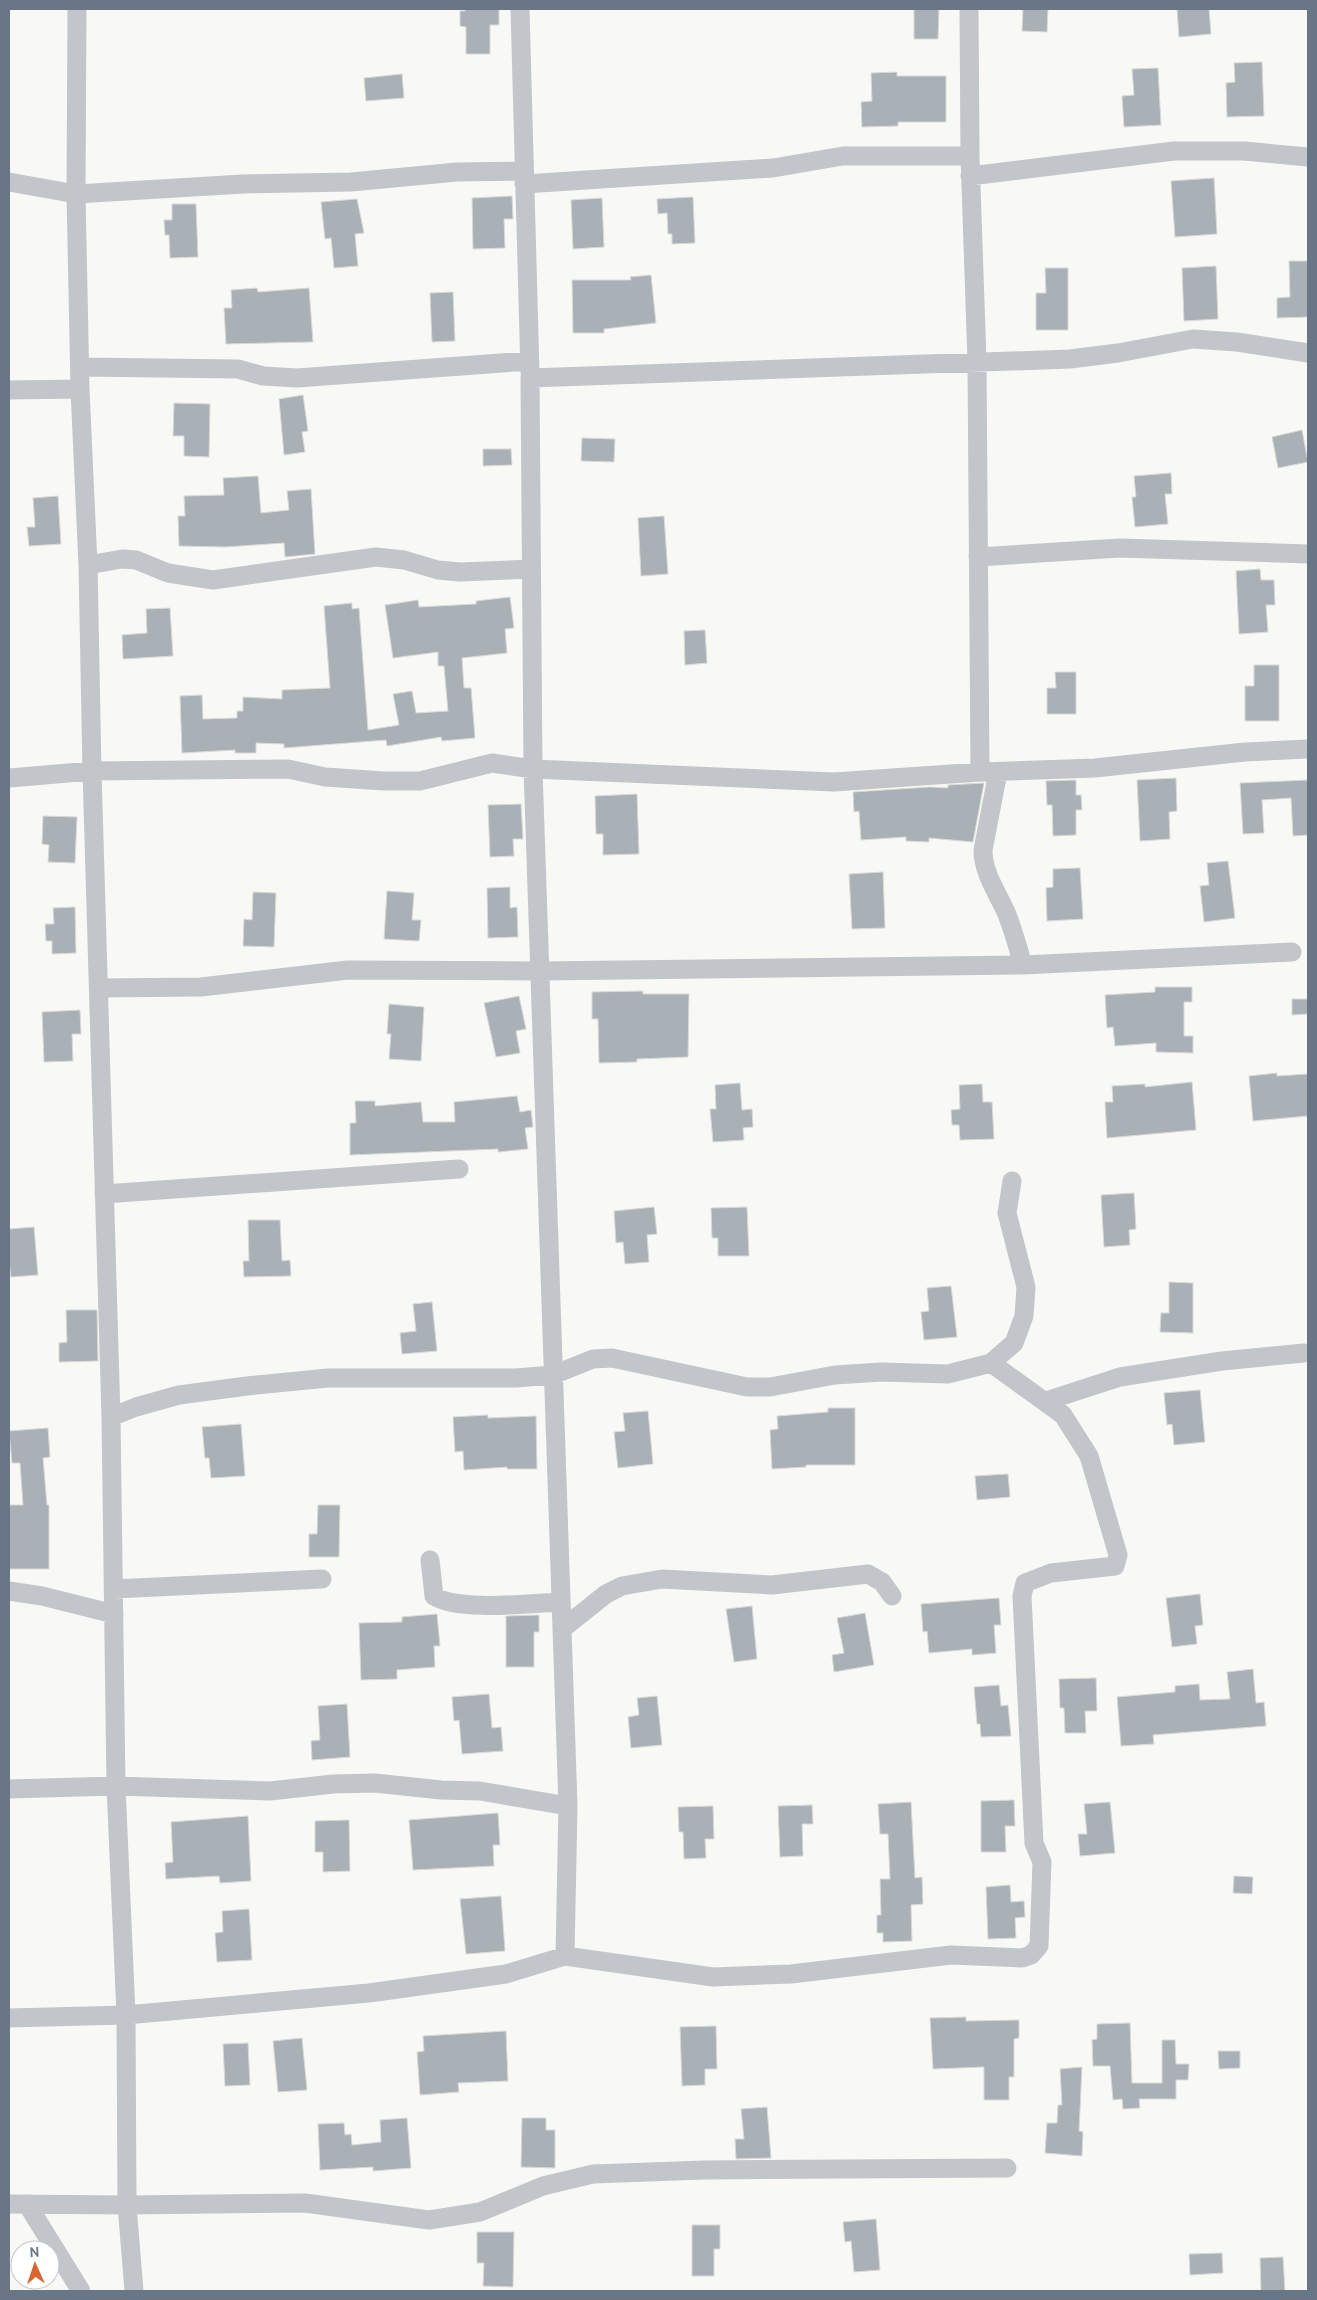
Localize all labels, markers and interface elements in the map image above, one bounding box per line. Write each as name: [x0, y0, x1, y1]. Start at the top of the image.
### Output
north arrow: [10, 2240, 60, 2290]
text: N: [29, 2243, 40, 2261]

